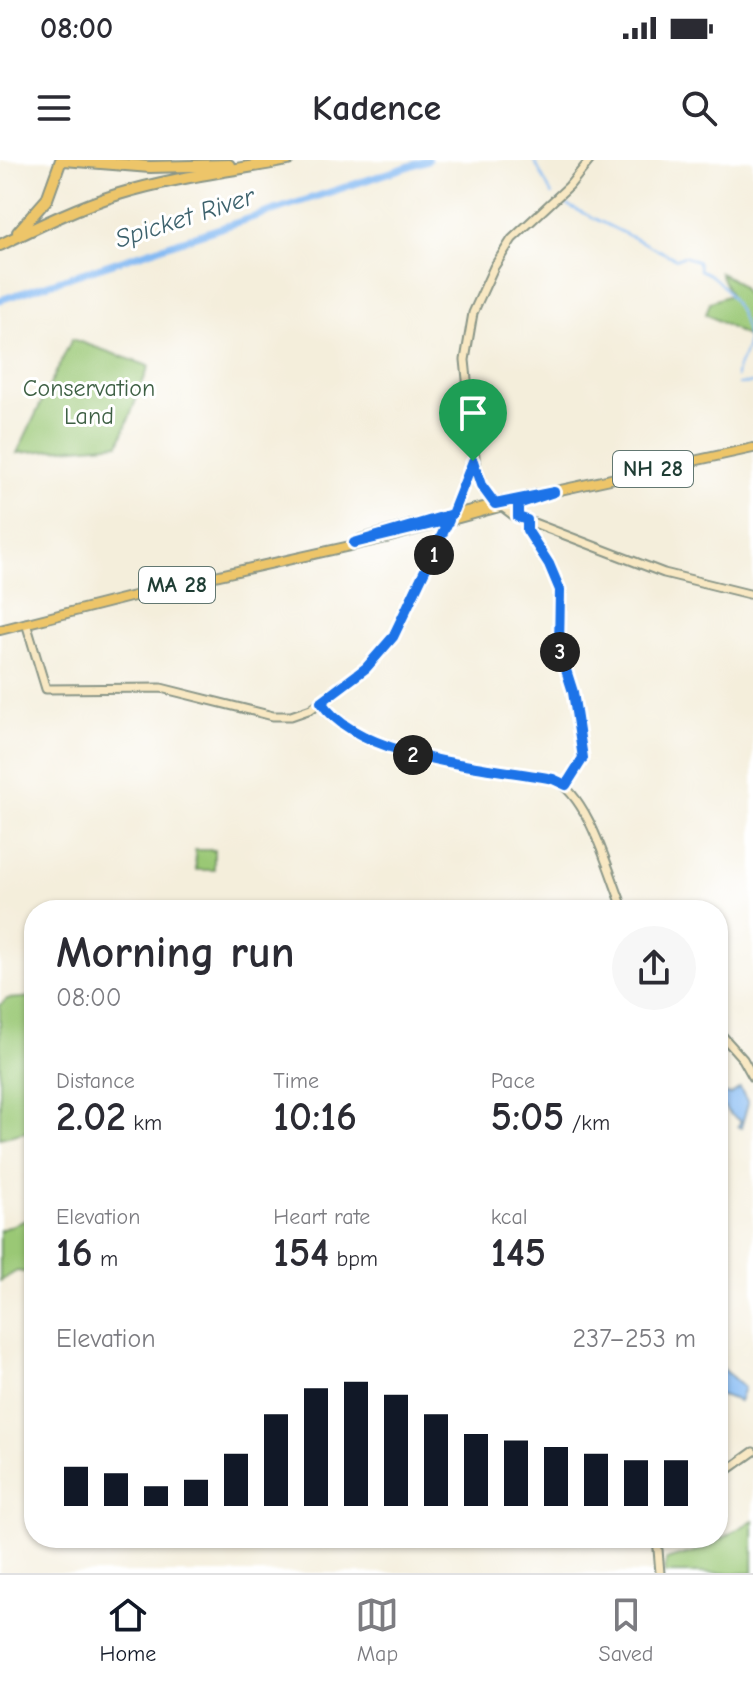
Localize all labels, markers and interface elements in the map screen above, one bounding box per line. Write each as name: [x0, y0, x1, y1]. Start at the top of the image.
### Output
text: 08:00: [40, 11, 113, 46]
icon: menu: [32, 86, 76, 130]
icon: search: [677, 86, 721, 130]
text: Kadence: [312, 88, 441, 129]
water label: Spicket River: [111, 181, 260, 255]
park label: Conservation Land: [23, 374, 155, 430]
pin: [439, 379, 507, 461]
icon: arrive: [451, 391, 495, 435]
road number: NH 28: [613, 451, 693, 487]
pin: 1: [414, 535, 454, 575]
text: 1: [430, 542, 438, 568]
road number: MA 28: [139, 567, 215, 603]
pin: 3: [540, 632, 580, 672]
text: 3: [555, 639, 565, 665]
pin: 2: [393, 735, 433, 775]
text: 2: [408, 742, 418, 768]
button: share: [612, 926, 696, 1010]
text: Morning run: [56, 927, 295, 978]
text: 08:00: [56, 983, 122, 1013]
text: Distance: [56, 1068, 135, 1094]
text: Time: [273, 1068, 319, 1094]
text: Pace: [491, 1068, 535, 1094]
text: 2.02: [56, 1094, 126, 1140]
text: 10:16: [273, 1094, 357, 1140]
text: 5:05: [491, 1094, 564, 1140]
text: km: [126, 1110, 162, 1136]
text: /km: [564, 1110, 610, 1136]
text: Elevation: [56, 1204, 140, 1230]
text: Heart rate: [273, 1204, 370, 1230]
text: kcal: [491, 1204, 528, 1230]
text: 16: [56, 1230, 93, 1276]
text: 154: [273, 1230, 329, 1276]
text: 145: [491, 1230, 546, 1276]
text: m: [93, 1246, 118, 1272]
text: bpm: [329, 1246, 378, 1272]
text: Elevation: [56, 1324, 156, 1354]
text: 237–253 m: [572, 1324, 696, 1354]
tab: Home: [100, 1593, 156, 1667]
tab: Map: [355, 1593, 399, 1667]
tab: Saved: [599, 1593, 653, 1667]

